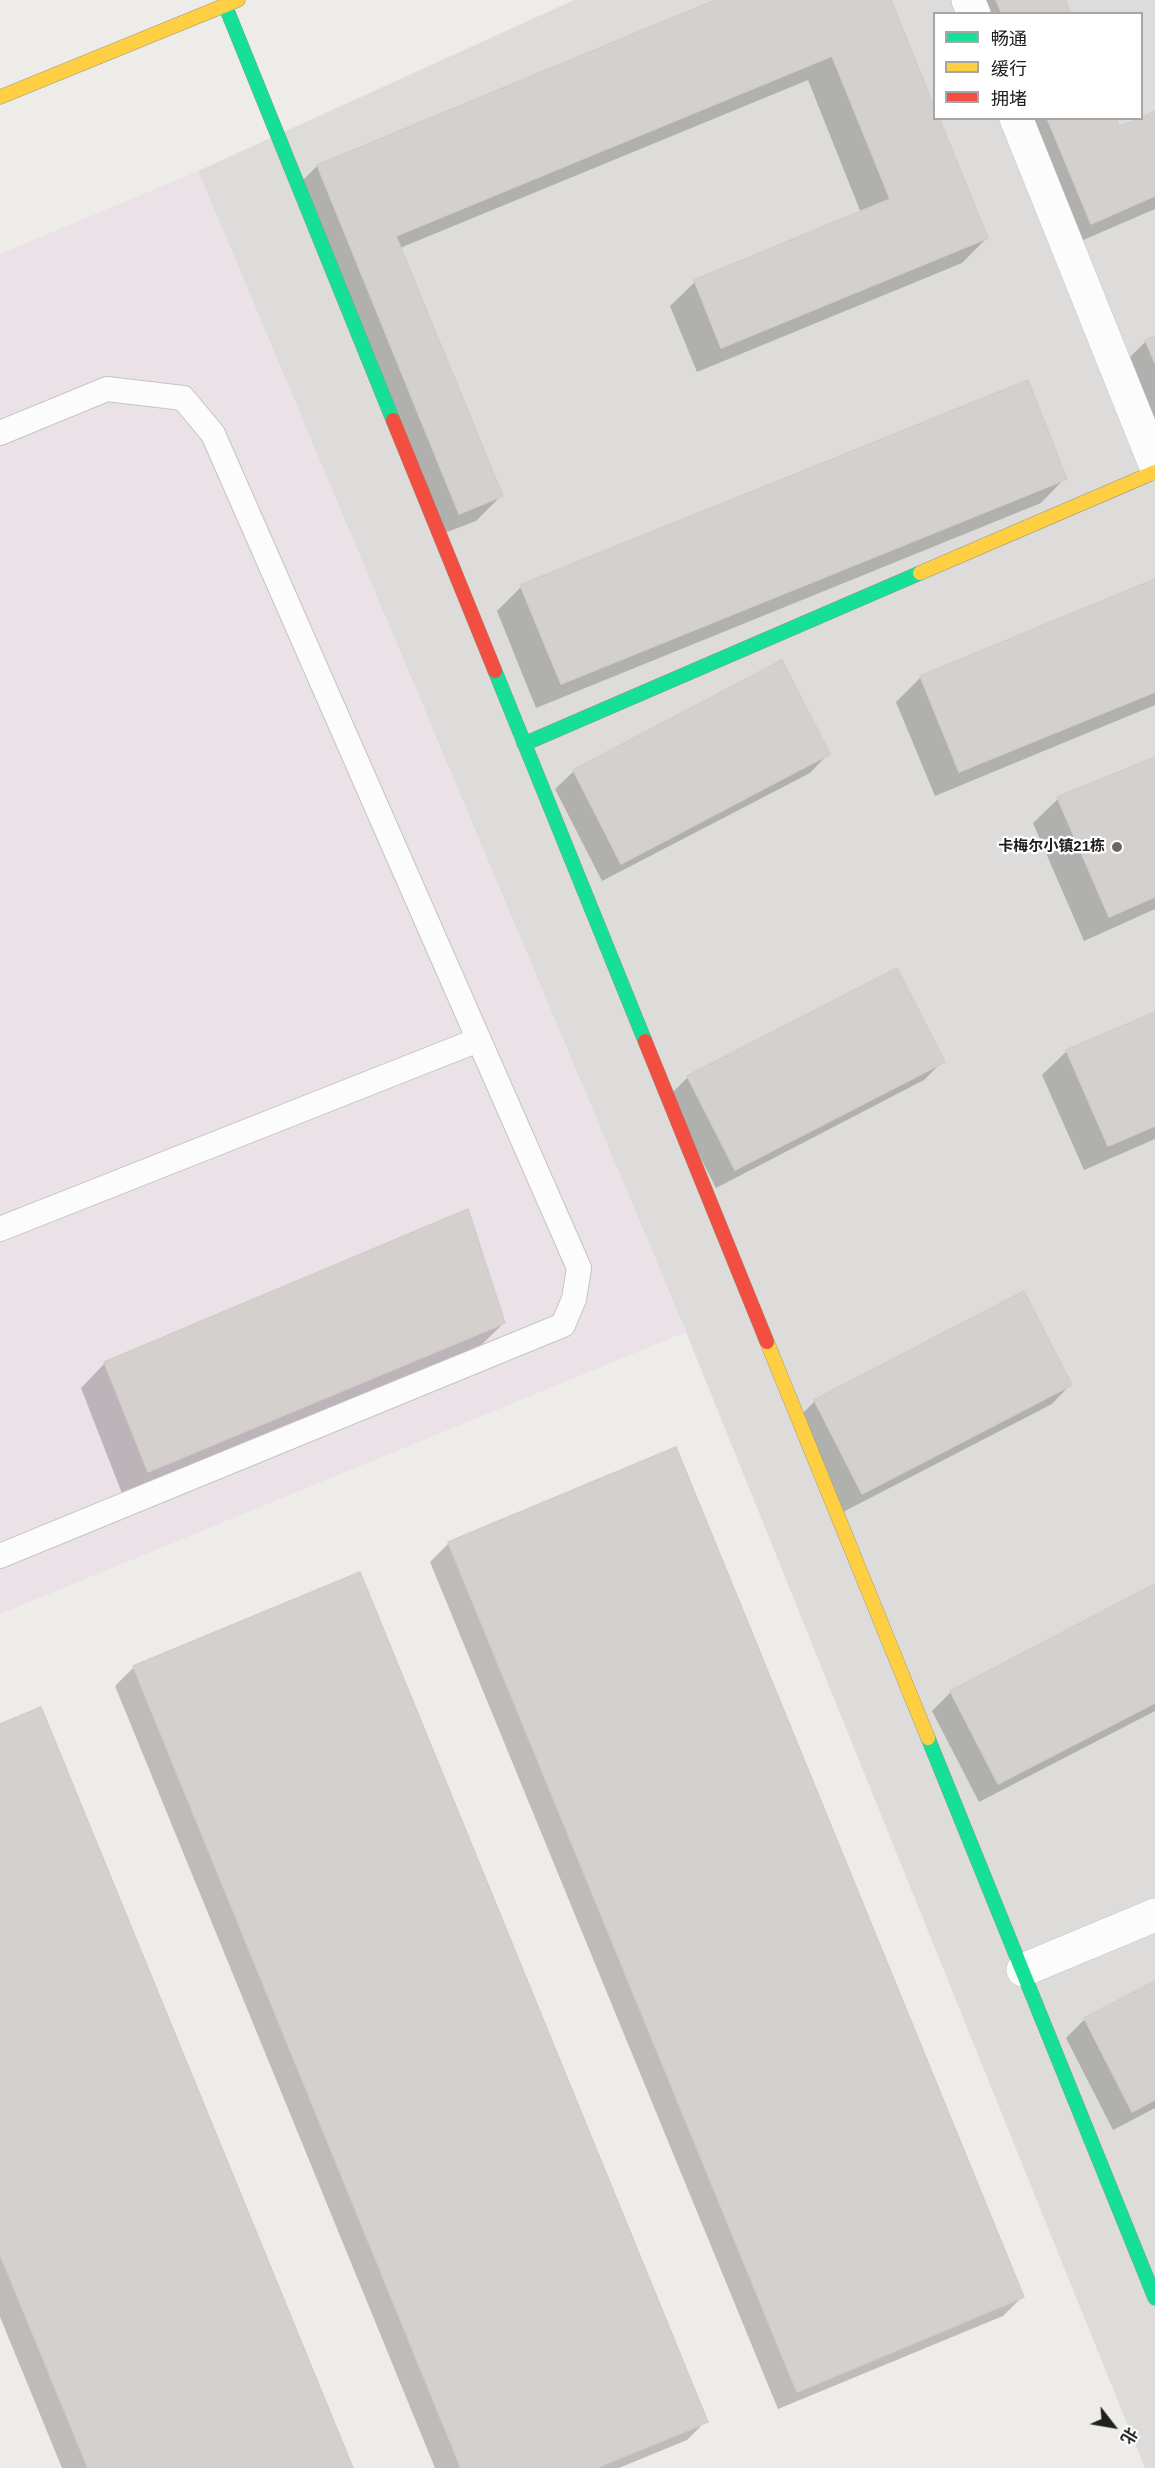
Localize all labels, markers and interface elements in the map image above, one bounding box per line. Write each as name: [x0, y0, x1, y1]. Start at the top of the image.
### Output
legend: [933, 12, 1143, 120]
text: 畅通: [991, 29, 1027, 49]
text: 缓行: [991, 59, 1027, 79]
text: 拥堵: [991, 89, 1027, 109]
place label: 卡梅尔小镇21栋: [998, 838, 1105, 856]
marker: 卡梅尔小镇21栋: [1110, 840, 1124, 854]
north arrow: [1083, 2396, 1143, 2456]
text: 北: [1117, 2424, 1140, 2447]

